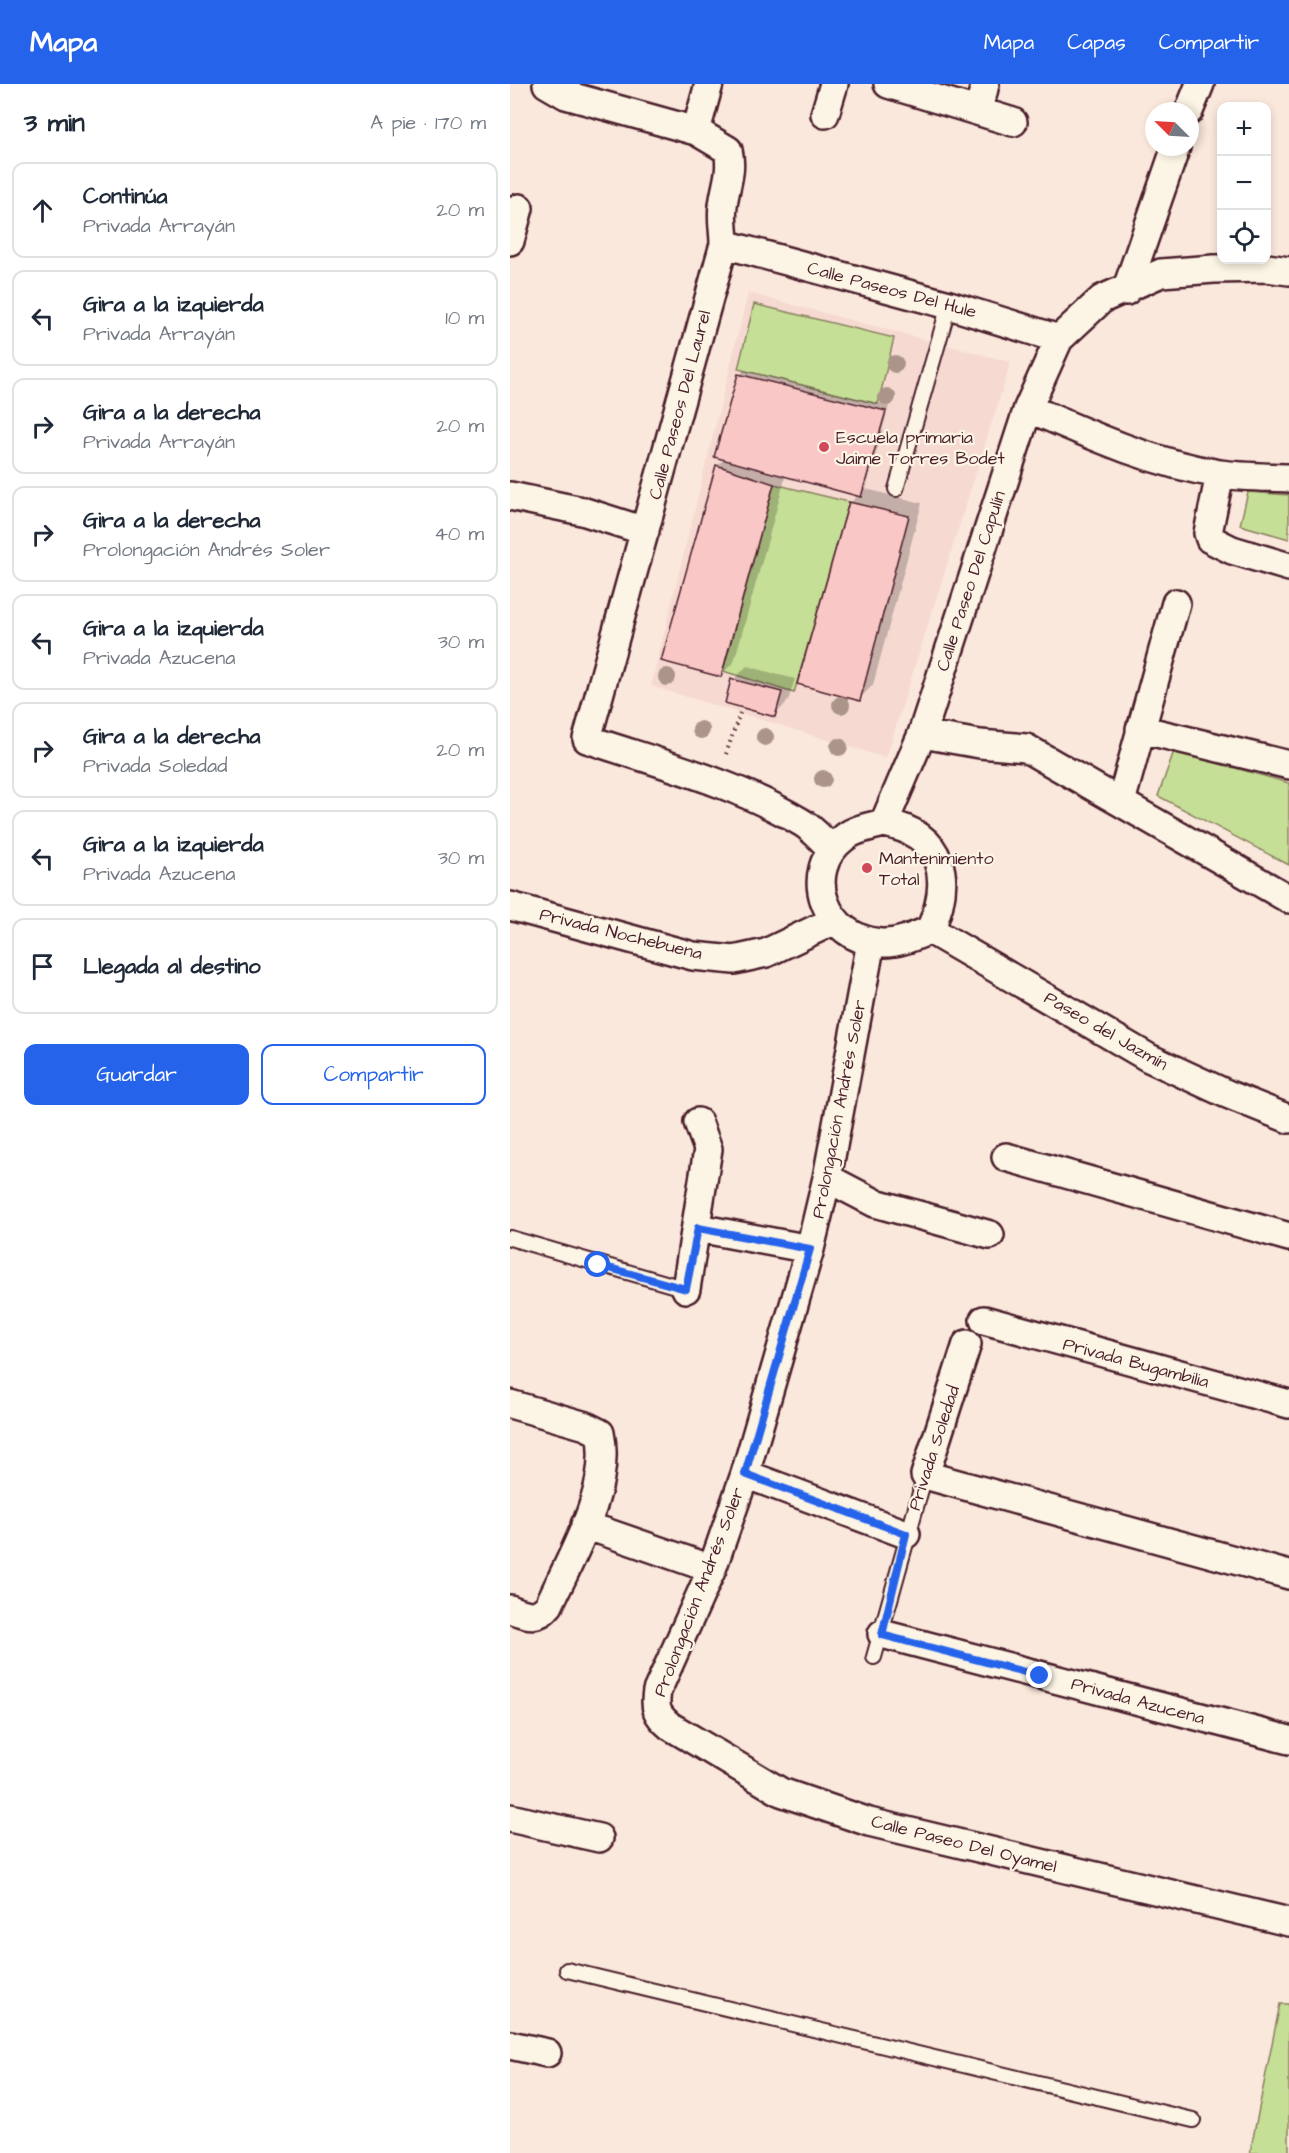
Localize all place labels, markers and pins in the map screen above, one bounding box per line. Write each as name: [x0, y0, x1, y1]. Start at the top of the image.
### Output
place label: Escuela primaria Jaime Torres Bodet: [836, 425, 1005, 471]
marker: Escuela primaria Jaime Torres Bodet: [817, 440, 831, 454]
place label: Mantenimiento Total: [879, 846, 994, 892]
marker: Mantenimiento Total: [860, 861, 874, 875]

